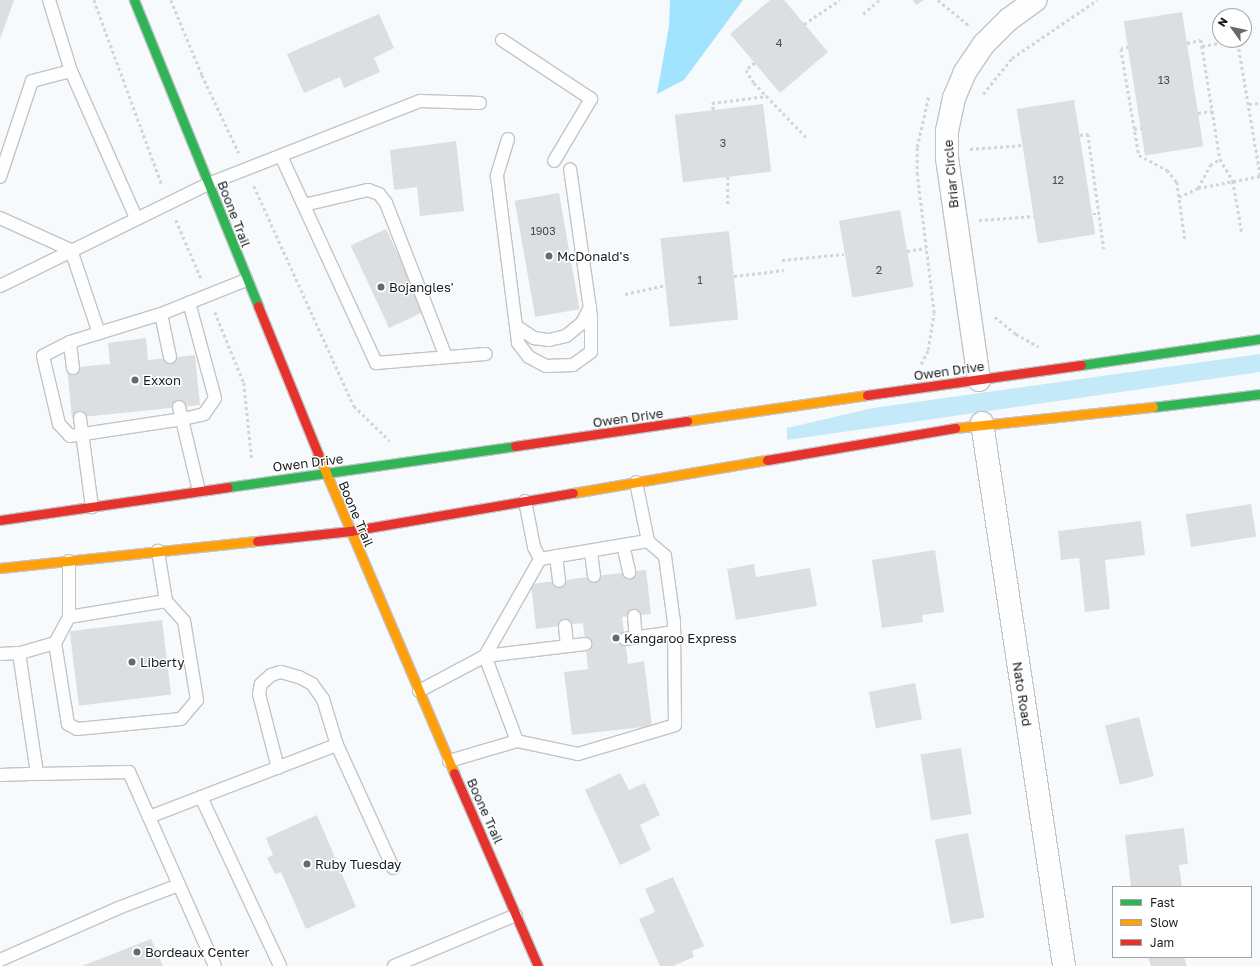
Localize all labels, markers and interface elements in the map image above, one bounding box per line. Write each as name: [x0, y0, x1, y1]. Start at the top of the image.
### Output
north arrow: [1212, 8, 1252, 48]
text: N: [1215, 15, 1230, 29]
house number: 4: [776, 36, 782, 50]
house number: 13: [1158, 73, 1170, 87]
house number: 3: [720, 136, 726, 150]
street label: Briar Circle: [940, 139, 962, 209]
house number: 12: [1052, 173, 1064, 187]
street label: Boone Trail: [214, 179, 254, 249]
house number: 1903: [530, 224, 556, 238]
place label: McDonald's: [557, 248, 629, 264]
marker: McDonald's: [544, 251, 554, 261]
house number: 2: [876, 263, 882, 277]
house number: 1: [697, 273, 703, 287]
place label: Bojangles': [389, 279, 454, 295]
marker: Bojangles': [376, 282, 386, 292]
street label: Owen Drive: [913, 358, 985, 384]
place label: Exxon: [143, 372, 181, 388]
marker: Exxon: [130, 375, 140, 385]
street label: Owen Drive: [592, 405, 664, 431]
street label: Owen Drive: [272, 451, 344, 475]
street label: Boone Trail: [335, 479, 377, 549]
place label: Kangaroo Express: [624, 630, 737, 646]
marker: Kangaroo Express: [611, 633, 621, 643]
place label: Liberty: [140, 654, 184, 670]
marker: Liberty: [127, 657, 137, 667]
street label: Nato Road: [1009, 661, 1035, 727]
street label: Boone Trail: [464, 776, 506, 846]
place label: Ruby Tuesday: [315, 856, 401, 872]
marker: Ruby Tuesday: [302, 859, 312, 869]
legend: [1112, 886, 1252, 958]
text: Fast: [1150, 895, 1175, 910]
text: Slow: [1150, 915, 1178, 930]
text: Jam: [1150, 935, 1174, 950]
place label: Bordeaux Center: [145, 944, 250, 960]
marker: Bordeaux Center: [132, 947, 142, 957]

